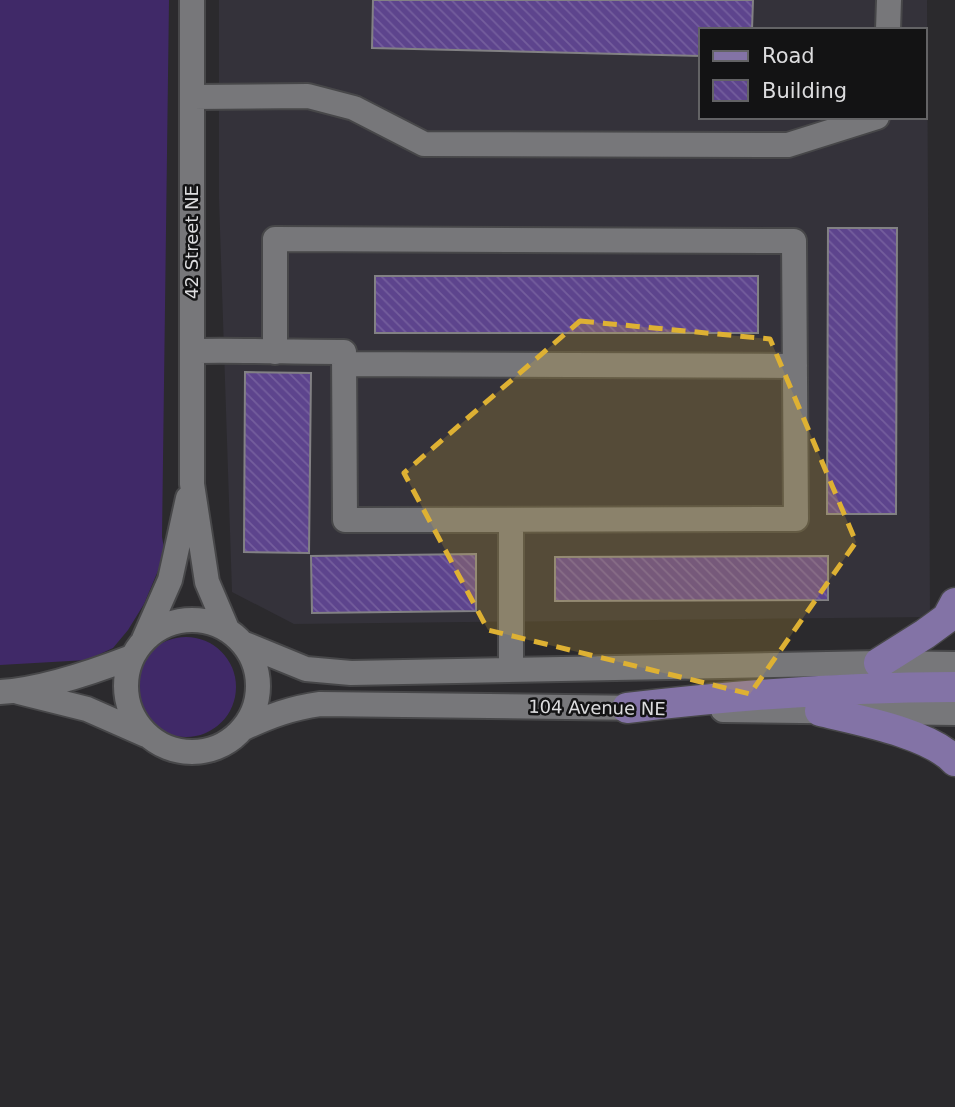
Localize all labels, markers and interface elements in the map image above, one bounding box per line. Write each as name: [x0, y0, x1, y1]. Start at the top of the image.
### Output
legend: [699, 28, 927, 119]
text: Road: [762, 44, 815, 68]
text: Building: [762, 79, 847, 103]
street label: 42 Street NE: [181, 185, 202, 299]
street label: 104 Avenue NE: [528, 696, 666, 719]

